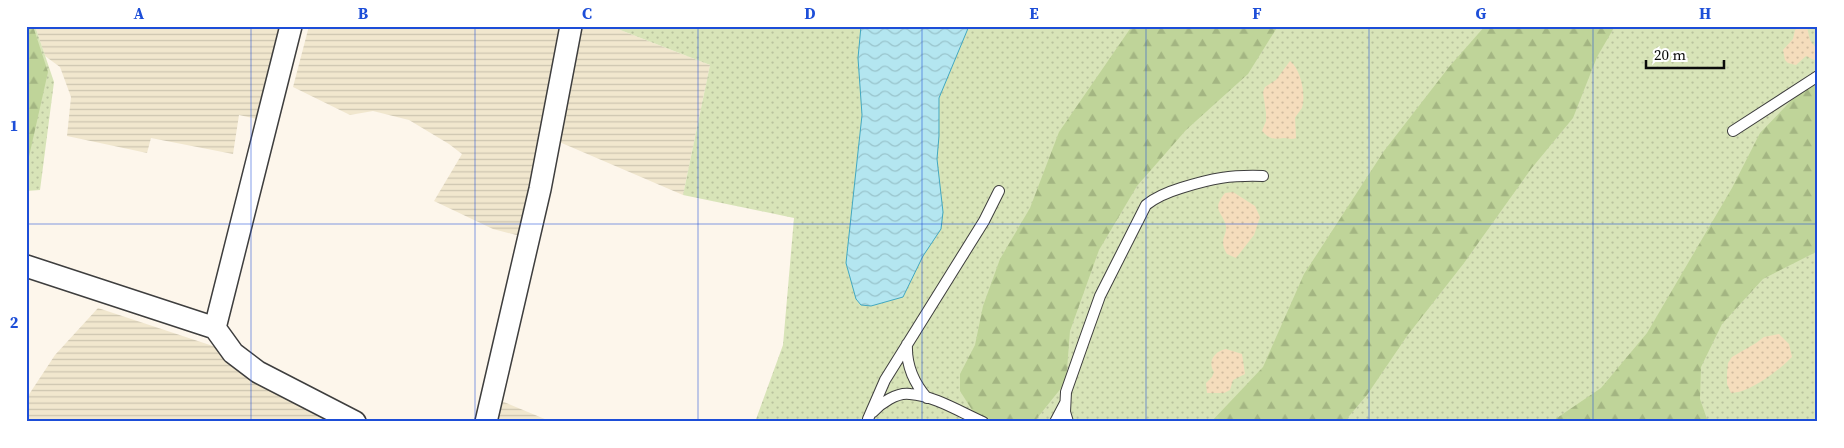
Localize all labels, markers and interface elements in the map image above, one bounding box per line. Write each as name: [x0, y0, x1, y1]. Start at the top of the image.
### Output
text: A: [134, 2, 145, 24]
text: B: [358, 2, 369, 24]
text: C: [582, 2, 592, 24]
text: D: [804, 2, 816, 24]
text: E: [1029, 2, 1039, 24]
text: F: [1252, 2, 1262, 24]
text: G: [1476, 2, 1487, 24]
text: H: [1699, 2, 1711, 24]
scale bar: [1646, 38, 1724, 70]
text: 20 m: [1654, 44, 1686, 65]
text: 1: [10, 114, 18, 136]
text: 2: [10, 311, 19, 333]

